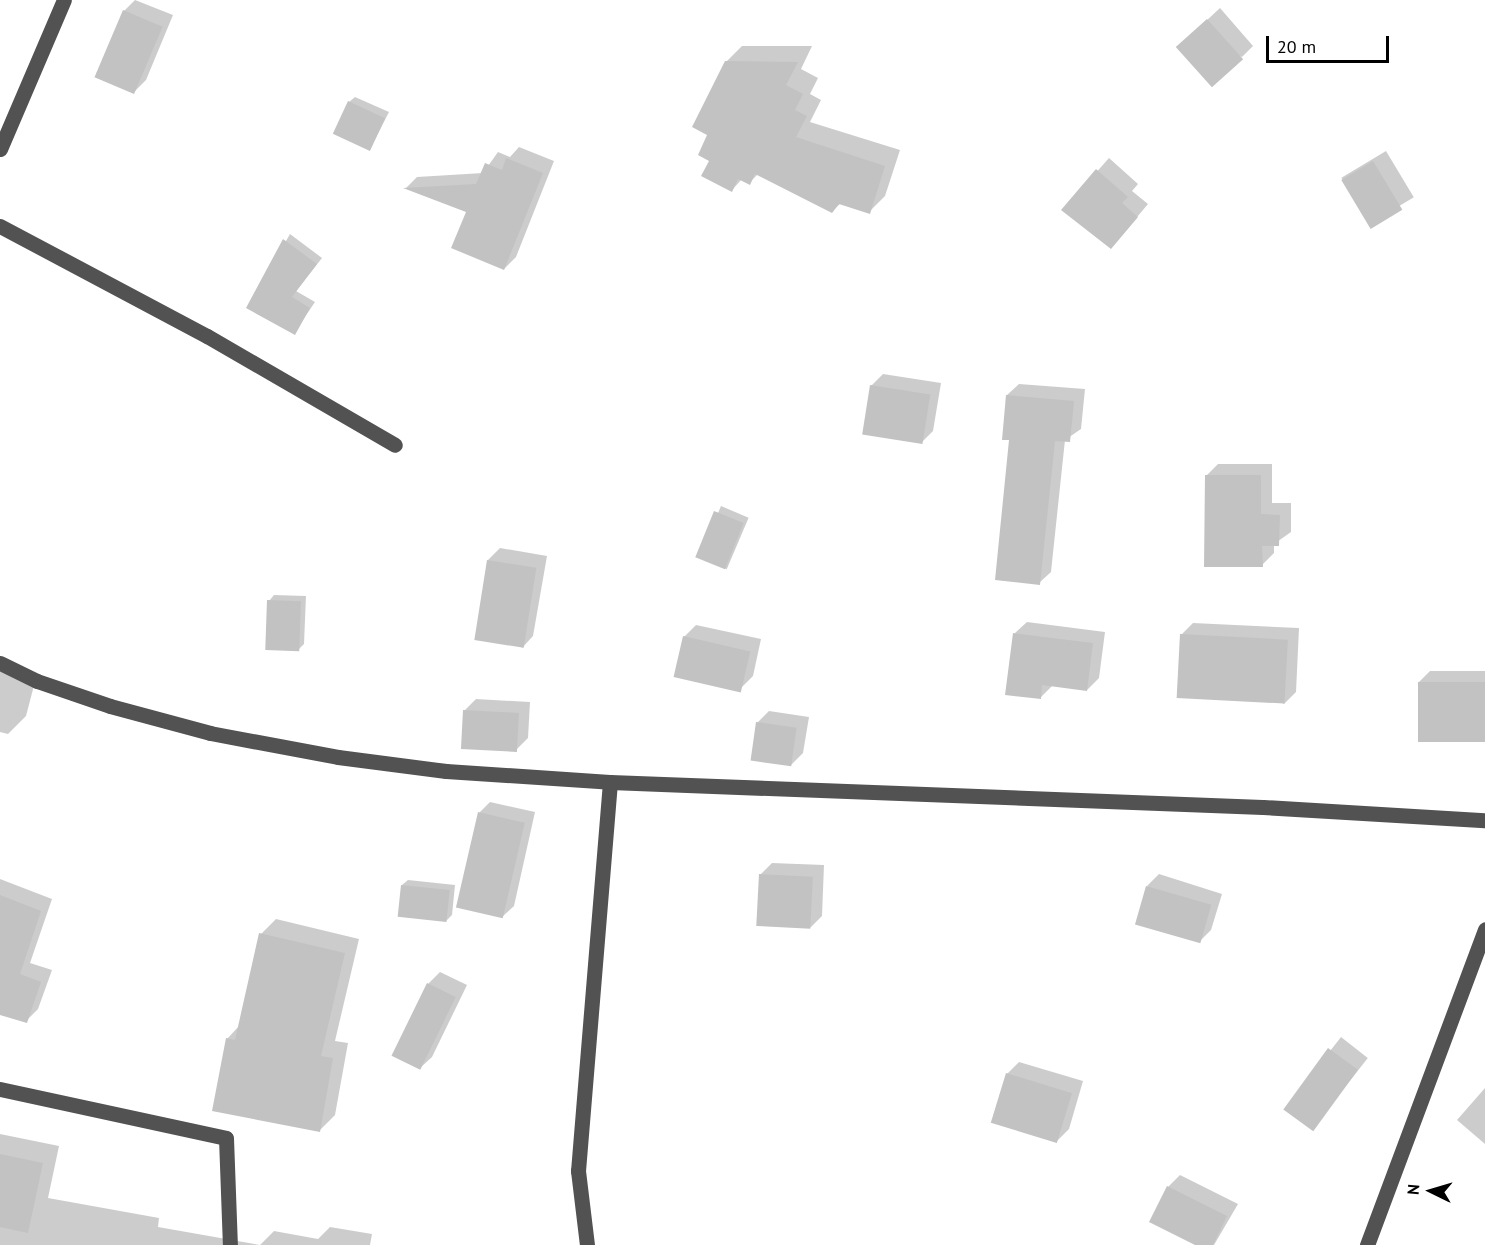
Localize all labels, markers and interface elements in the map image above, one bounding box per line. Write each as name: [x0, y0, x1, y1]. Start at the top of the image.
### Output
scale bar: [1269, 24, 1392, 62]
text: 20 m: [1277, 35, 1316, 58]
north arrow: [1401, 1161, 1461, 1221]
text: N: [1403, 1183, 1423, 1196]

